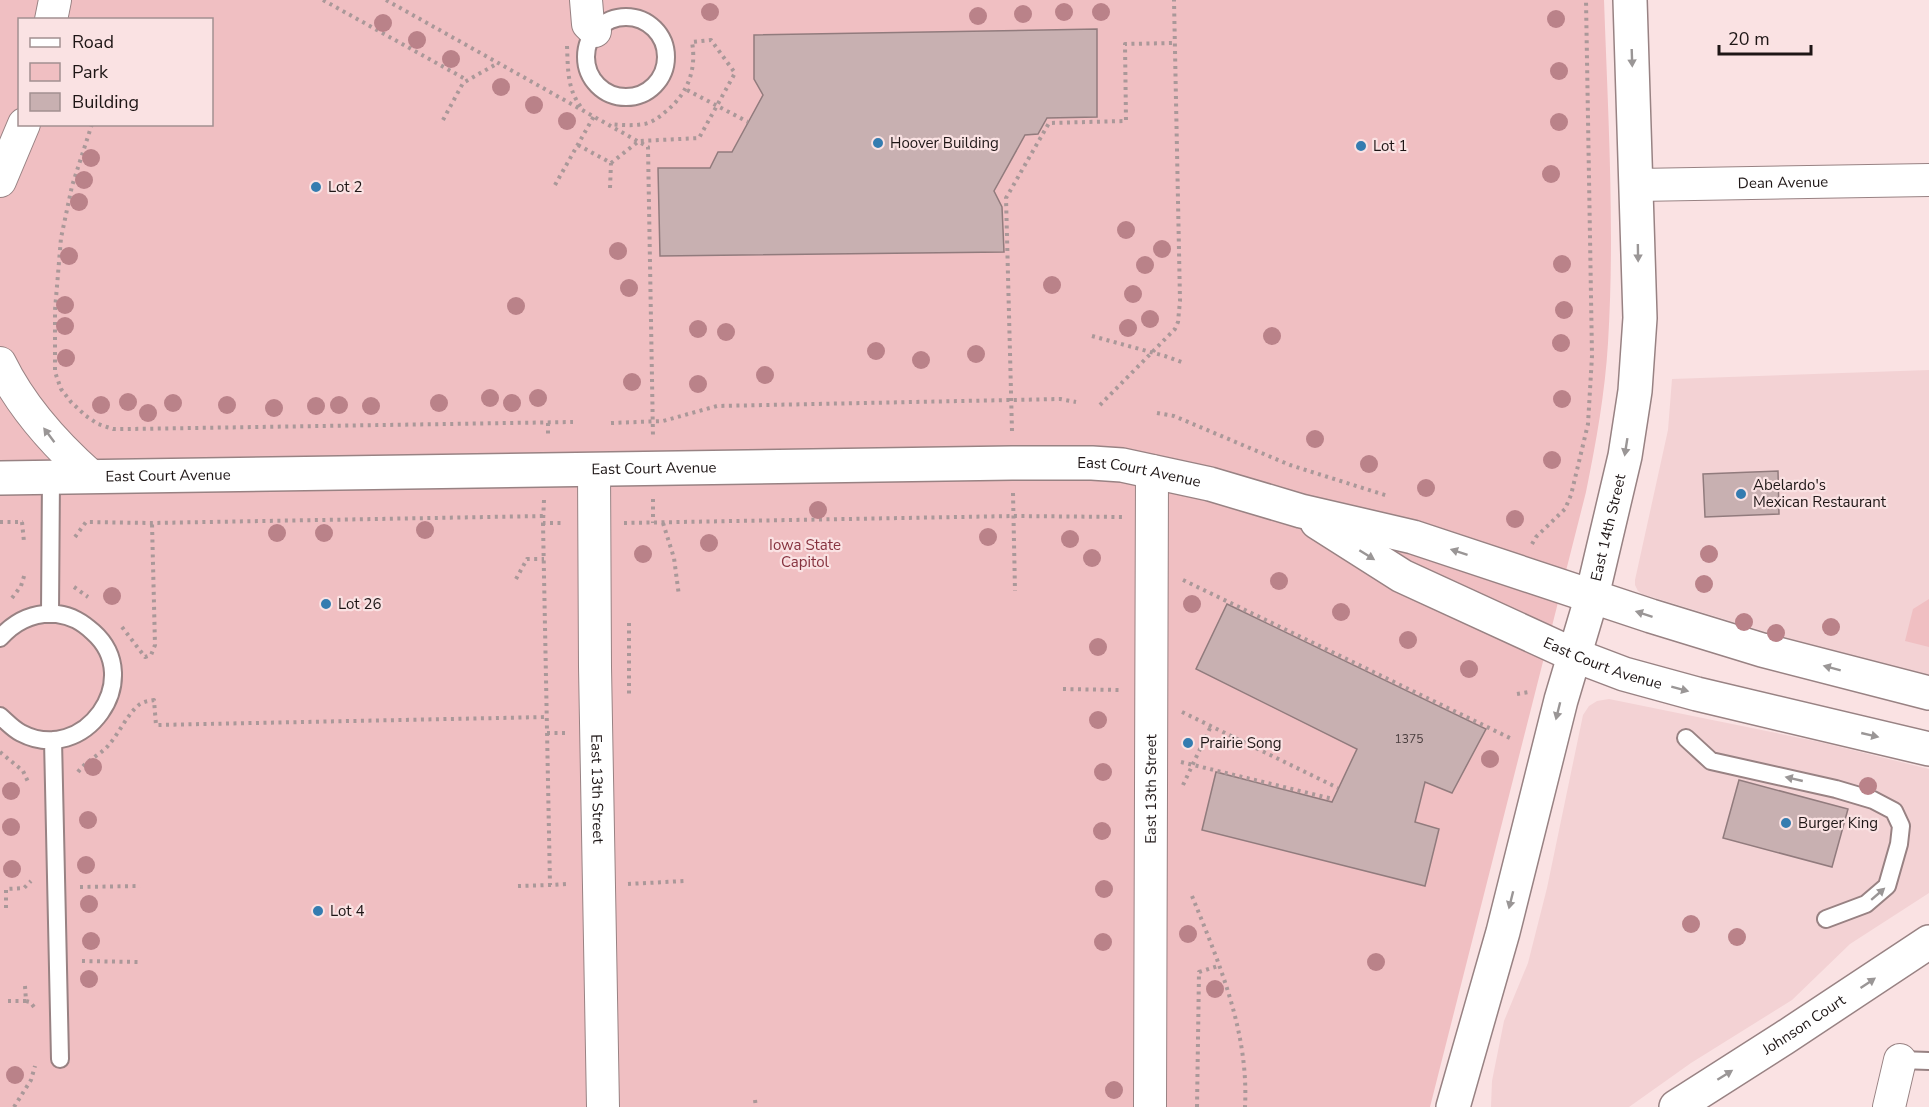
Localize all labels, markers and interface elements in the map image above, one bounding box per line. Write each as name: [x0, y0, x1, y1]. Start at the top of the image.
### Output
legend: [18, 18, 213, 126]
scale bar: [1719, 18, 1810, 56]
text: 20 m: [1728, 27, 1770, 51]
text: Road: [72, 30, 114, 54]
one-way arrow: [1627, 49, 1637, 68]
text: Park: [72, 60, 109, 84]
text: Building: [72, 90, 139, 114]
place label: Hoover Building: [890, 133, 999, 153]
marker: Hoover Building: [871, 136, 885, 150]
place label: Lot 1: [1373, 136, 1407, 156]
marker: Lot 1: [1354, 139, 1368, 153]
street label: Dean Avenue: [1738, 172, 1828, 193]
place label: Lot 2: [328, 177, 362, 197]
marker: Lot 2: [309, 180, 323, 194]
one-way arrow: [1634, 244, 1643, 263]
one-way arrow: [44, 427, 56, 442]
one-way arrow: [1621, 438, 1630, 457]
street label: East Court Avenue: [1077, 453, 1203, 492]
street label: East Court Avenue: [591, 457, 717, 479]
street label: East Court Avenue: [105, 465, 231, 486]
street label: East 14th Street: [1586, 471, 1631, 583]
place label: Abelardo's Mexican Restaurant: [1753, 475, 1887, 512]
marker: Abelardo's Mexican Restaurant: [1734, 487, 1748, 501]
park label: Iowa State Capitol: [769, 535, 841, 572]
one-way arrow: [1450, 547, 1468, 556]
one-way arrow: [1359, 549, 1375, 560]
place label: Lot 26: [338, 594, 381, 614]
marker: Lot 26: [319, 597, 333, 611]
one-way arrow: [1635, 608, 1653, 618]
street label: East Court Avenue: [1540, 632, 1664, 694]
one-way arrow: [1822, 663, 1841, 673]
one-way arrow: [1671, 685, 1690, 695]
one-way arrow: [1553, 702, 1563, 720]
house number: 1375: [1395, 731, 1423, 747]
one-way arrow: [1861, 731, 1879, 741]
street label: East 13th Street: [1141, 733, 1161, 844]
place label: Prairie Song: [1200, 733, 1282, 753]
street label: East 13th Street: [586, 734, 608, 845]
marker: Prairie Song: [1181, 736, 1195, 750]
one-way arrow: [1785, 774, 1804, 784]
place label: Burger King: [1798, 813, 1878, 833]
marker: Burger King: [1779, 816, 1793, 830]
one-way arrow: [1870, 888, 1885, 901]
one-way arrow: [1506, 891, 1516, 910]
place label: Lot 4: [330, 901, 364, 921]
marker: Lot 4: [311, 904, 325, 918]
one-way arrow: [1860, 978, 1876, 989]
street label: Johnson Court: [1758, 990, 1850, 1060]
one-way arrow: [1717, 1070, 1733, 1081]

